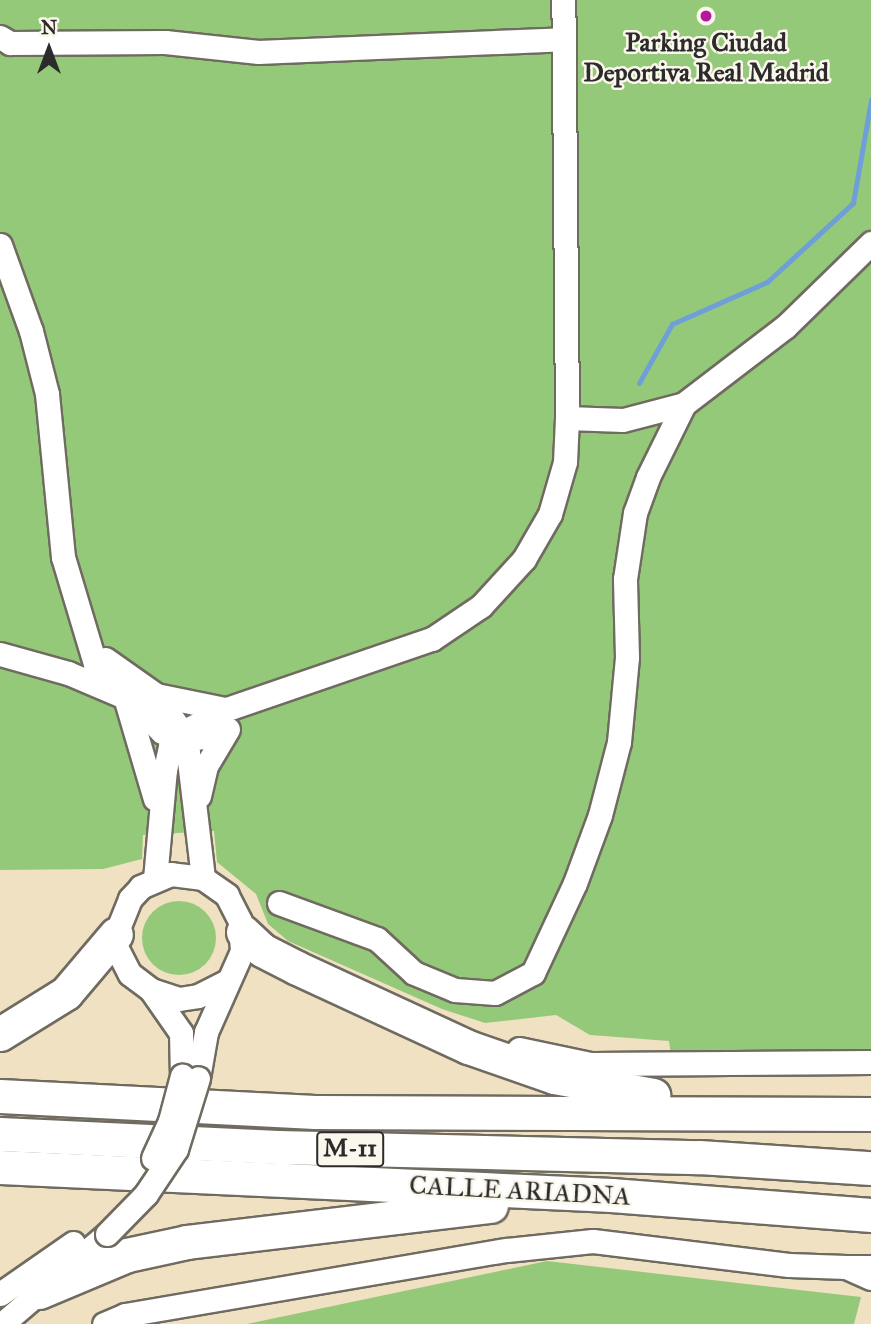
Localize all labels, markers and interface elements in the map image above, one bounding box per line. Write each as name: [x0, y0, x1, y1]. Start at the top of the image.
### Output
marker: Parking Ciudad Deportiva Real Madrid: [698, 8, 714, 24]
north arrow: [14, 14, 84, 84]
text: N: [41, 16, 57, 39]
place label: Parking Ciudad Deportiva Real Madrid: [583, 27, 829, 88]
road number: M-11: [315, 1128, 385, 1170]
street label: CALLE ARIADNA: [408, 1170, 632, 1212]

